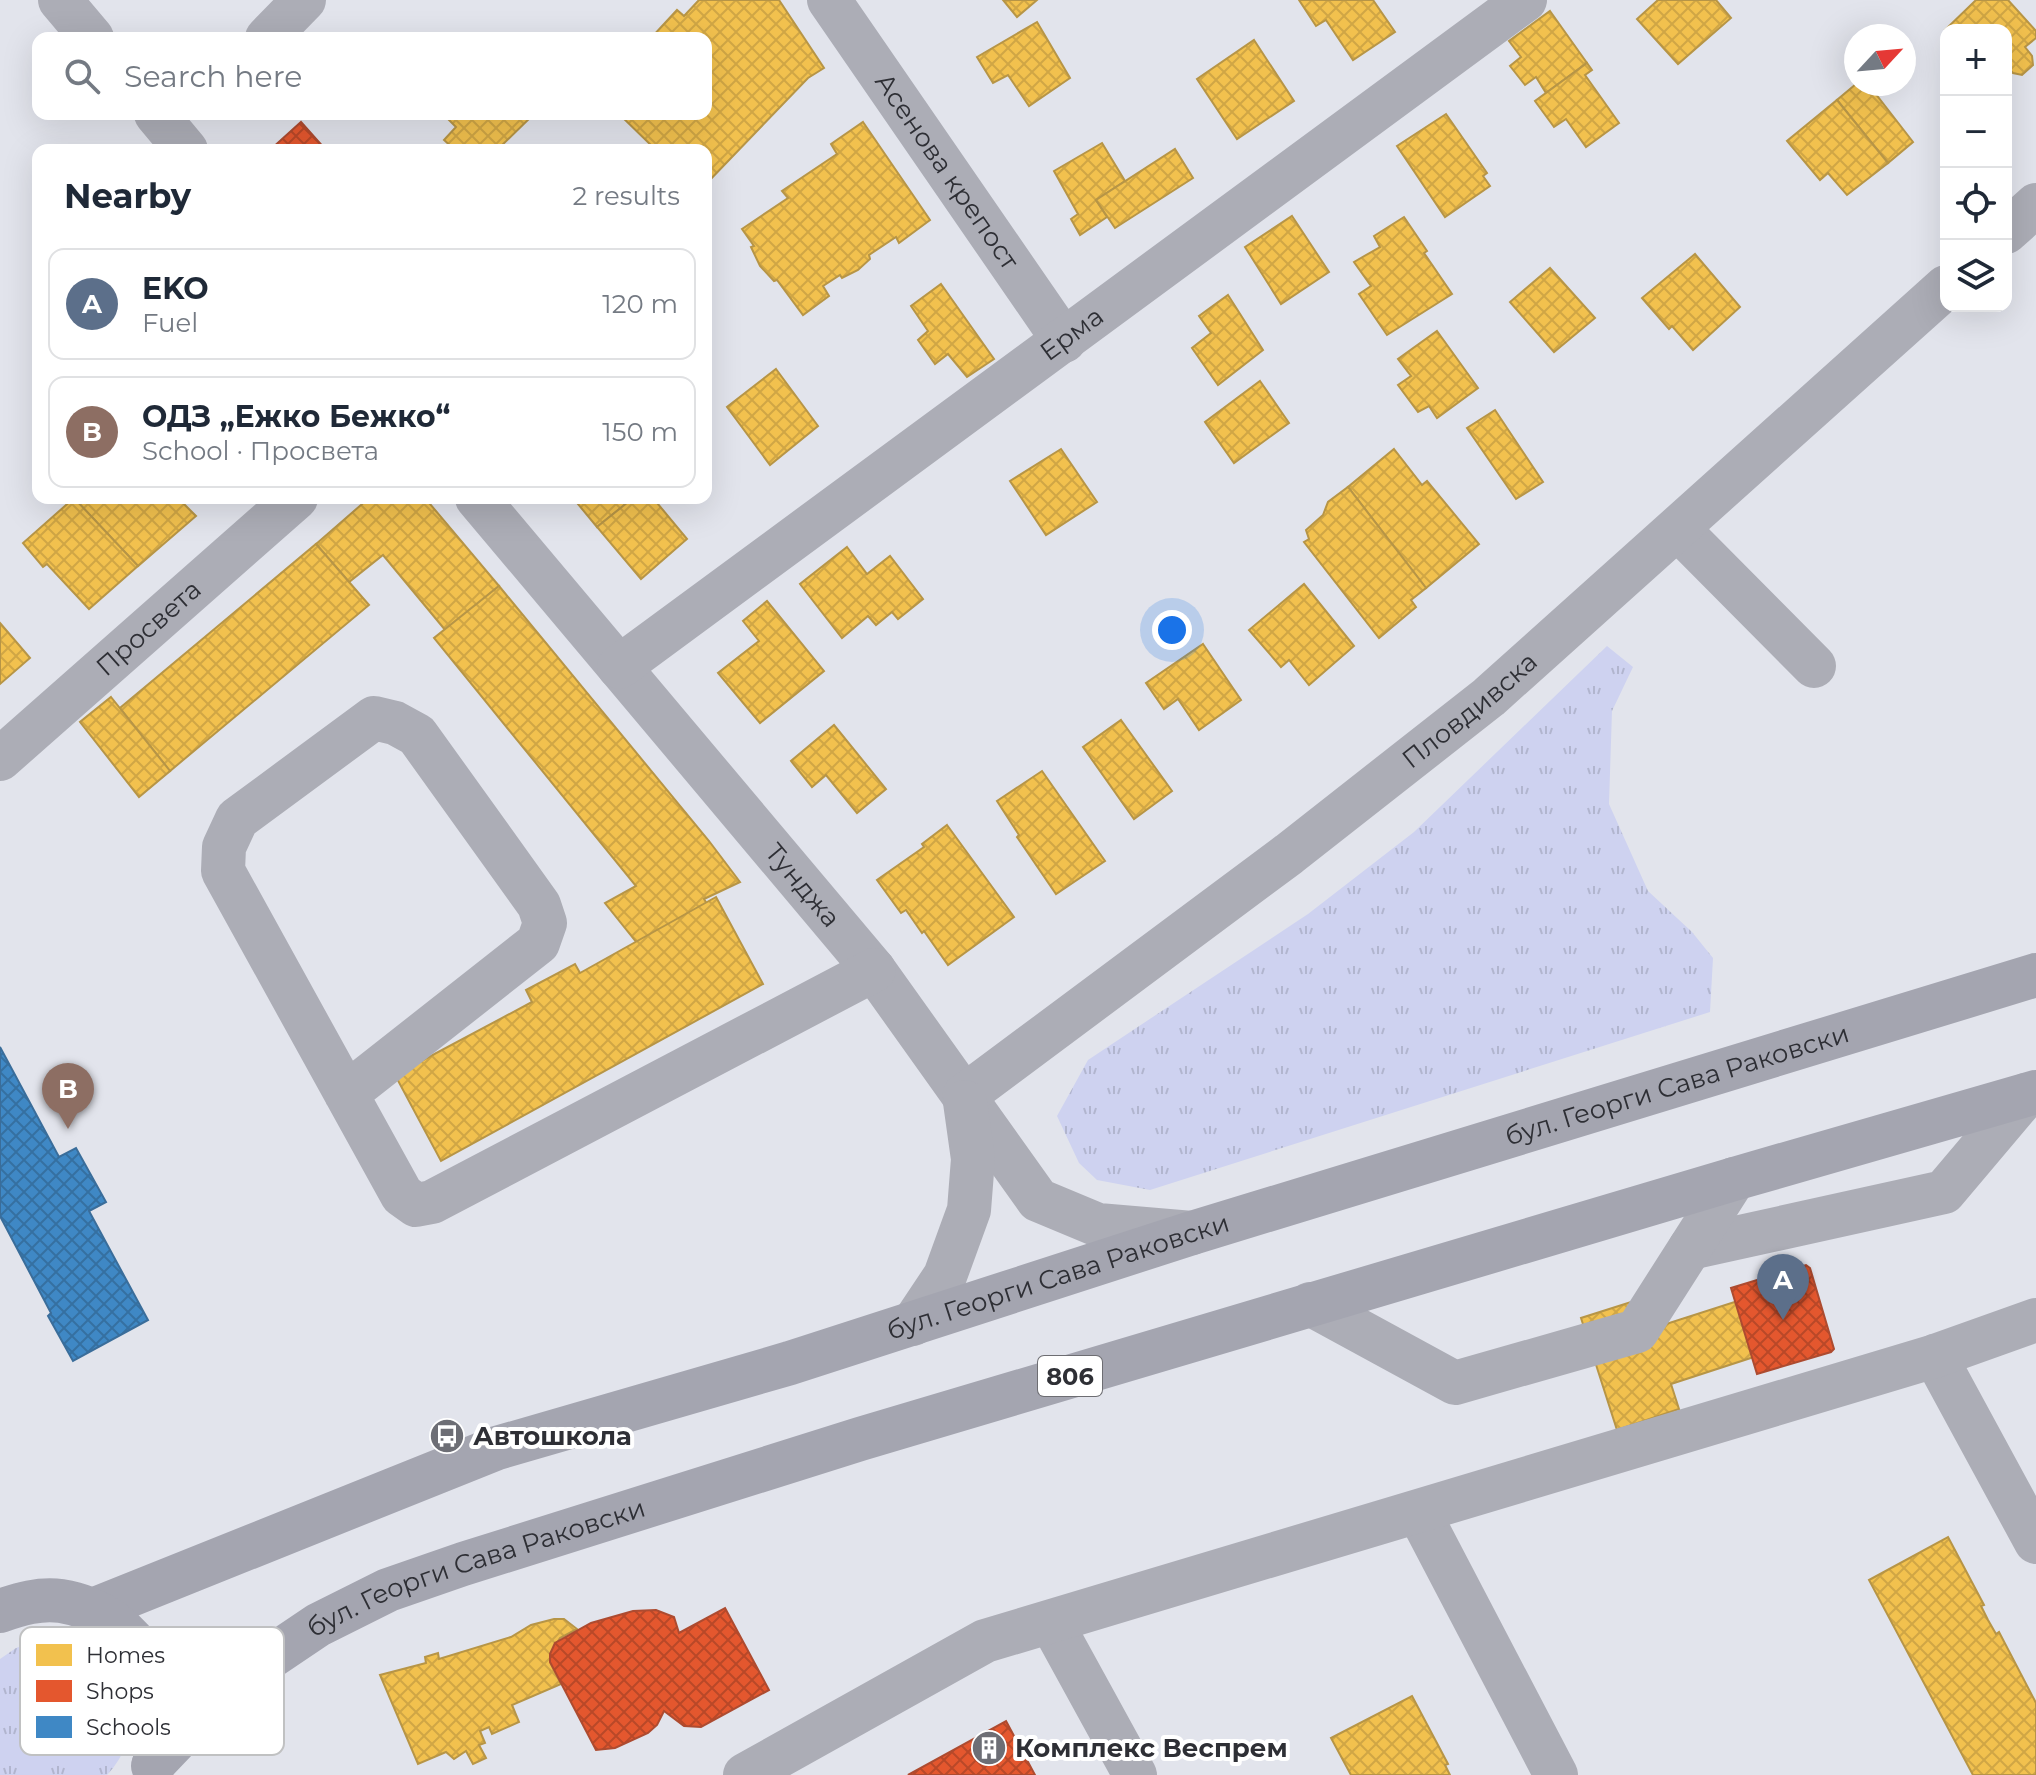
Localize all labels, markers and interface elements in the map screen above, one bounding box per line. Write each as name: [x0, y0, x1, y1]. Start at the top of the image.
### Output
north arrow: [1844, 24, 1916, 96]
map controls: [1940, 24, 2012, 312]
button: +: [1940, 24, 2012, 96]
search box: [32, 32, 712, 120]
icon: search: [60, 54, 104, 98]
text: Search here: [124, 58, 302, 95]
street label: Асенова крепост: [868, 67, 1026, 276]
button: −: [1940, 96, 2012, 168]
button: locate: [1940, 168, 2012, 240]
text: Nearby: [64, 175, 191, 217]
text: 2 results: [572, 180, 680, 212]
button: layers: [1940, 240, 2012, 312]
text: EKO: [142, 270, 208, 307]
text: A: [82, 288, 102, 320]
text: 120 m: [602, 288, 678, 320]
street label: Ерма: [1034, 300, 1110, 368]
text: Fuel: [142, 307, 198, 339]
text: ОДЗ „Ежко Бежко“: [142, 398, 450, 435]
text: B: [82, 416, 102, 448]
text: 150 m: [602, 416, 678, 448]
text: School · Просвета: [142, 435, 379, 467]
street label: Просвета: [89, 573, 208, 683]
your location: [1152, 610, 1192, 650]
street label: Пловдивска: [1396, 645, 1544, 775]
street label: Тунджа: [758, 837, 847, 934]
street label: бул. Георги Сава Раковски: [1501, 1017, 1853, 1152]
pin: B: [42, 1063, 94, 1129]
street label: бул. Георги Сава Раковски: [883, 1207, 1233, 1347]
pin: A: [1757, 1254, 1809, 1320]
road number: 806: [1038, 1356, 1102, 1396]
bus stop icon: Автошкола: [428, 1417, 466, 1455]
place label: Автошкола: [473, 1420, 632, 1452]
street label: бул. Георги Сава Раковски: [301, 1492, 649, 1644]
legend: [20, 1627, 284, 1755]
text: Homes: [86, 1642, 165, 1669]
text: Shops: [86, 1678, 154, 1705]
text: Schools: [86, 1714, 171, 1741]
building icon: Комплекс Веспрем: [970, 1729, 1008, 1767]
place label: Комплекс Веспрем: [1015, 1732, 1288, 1764]

